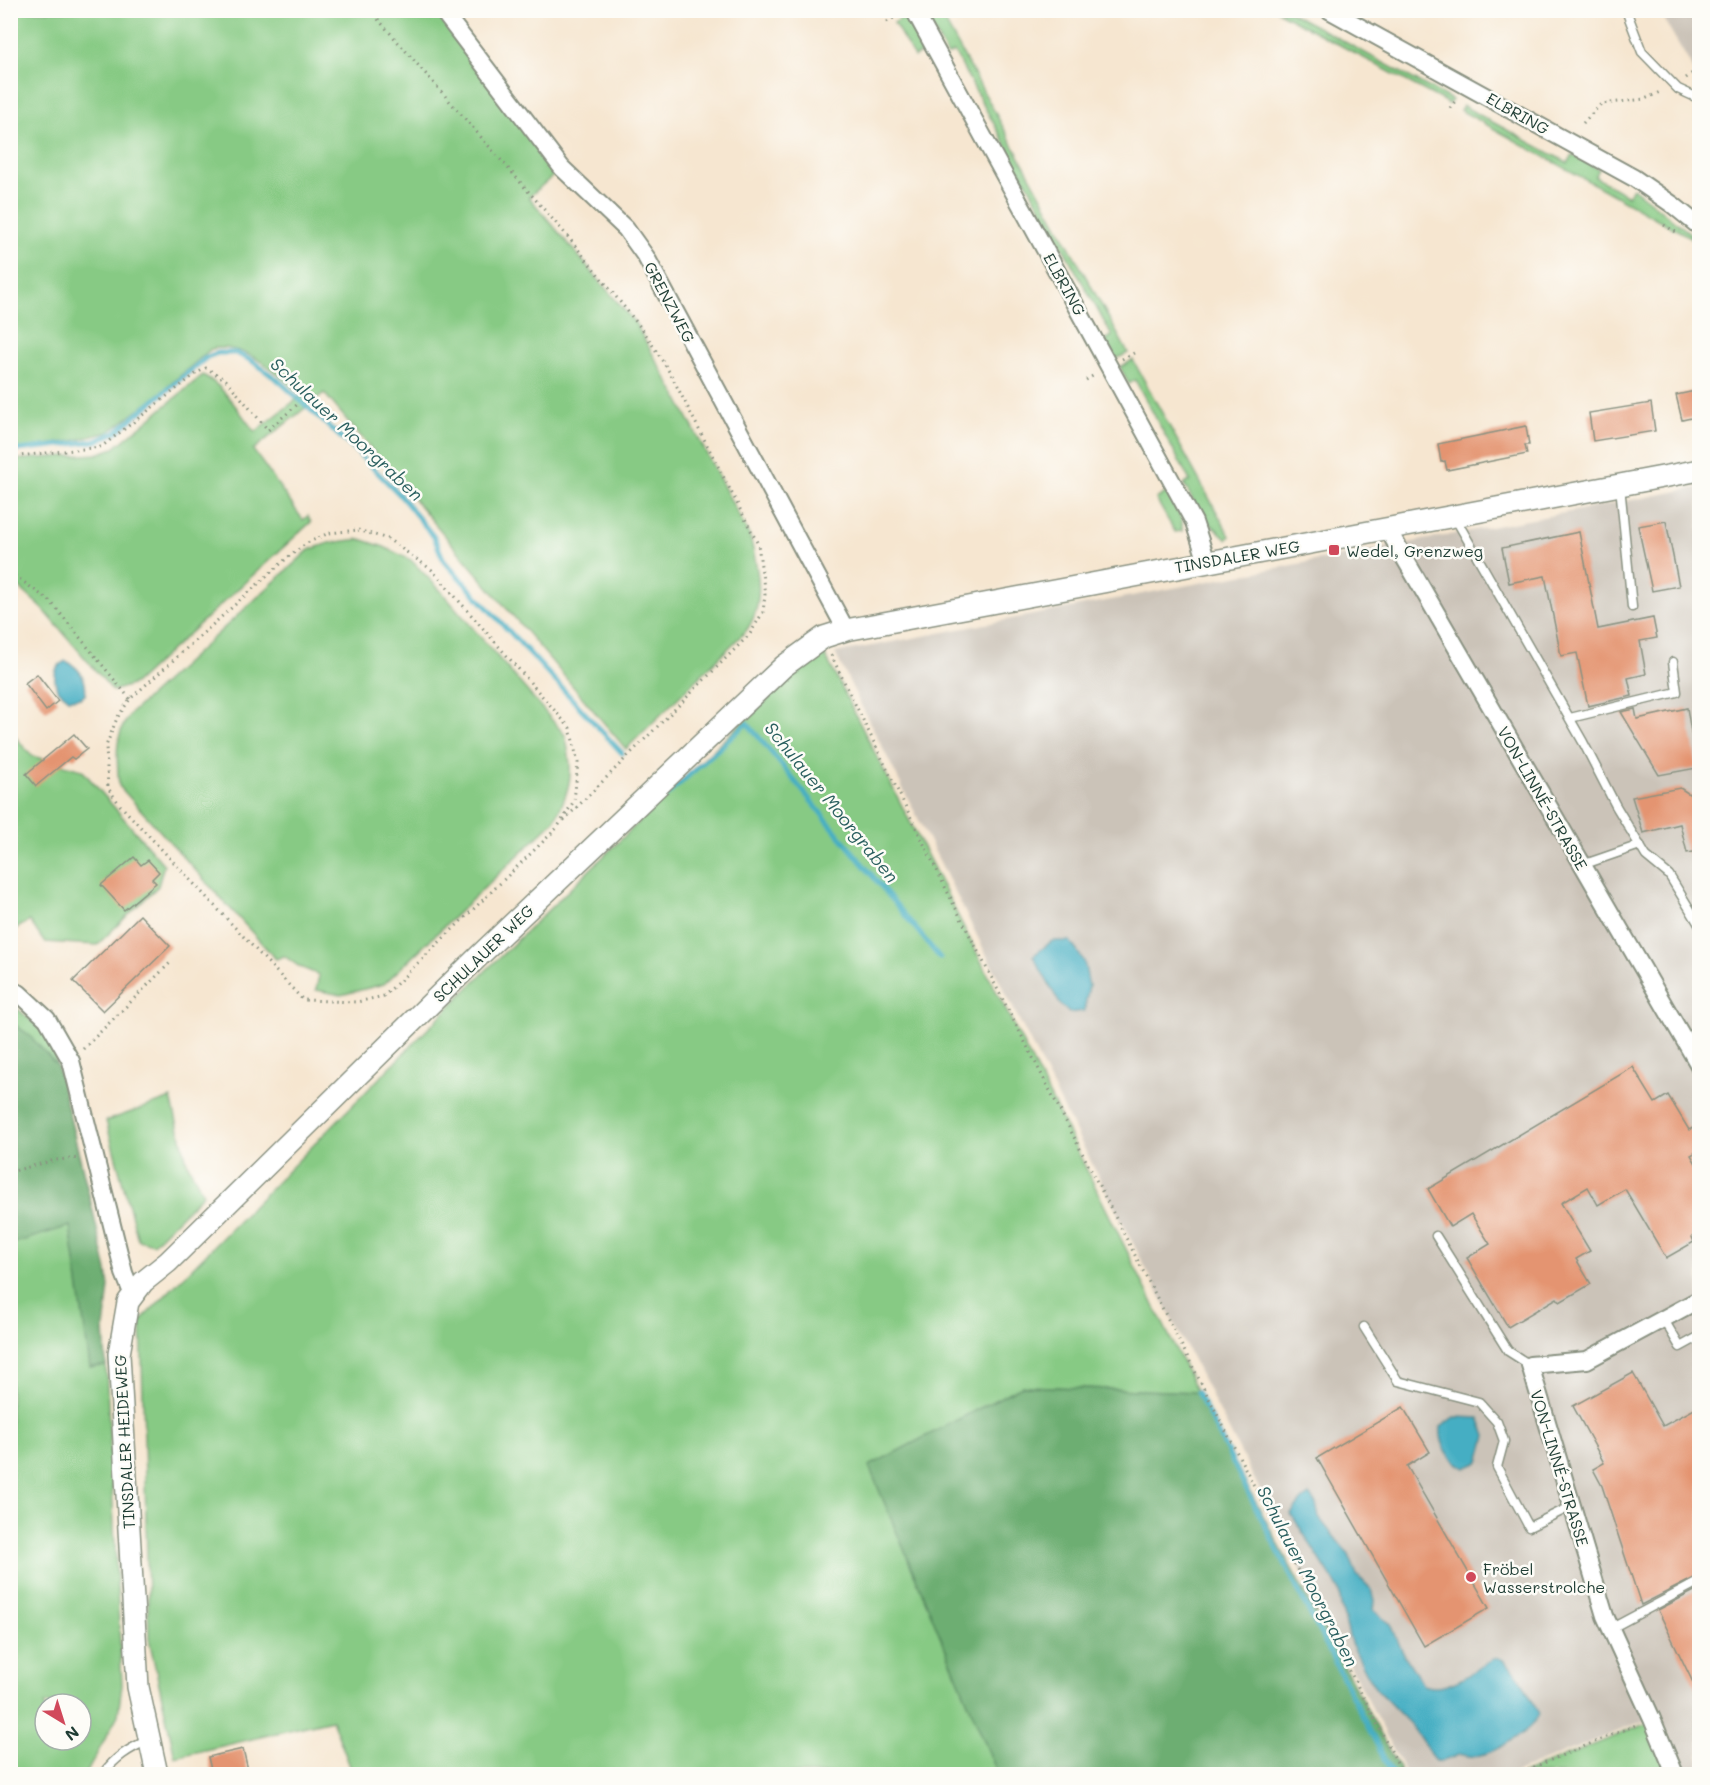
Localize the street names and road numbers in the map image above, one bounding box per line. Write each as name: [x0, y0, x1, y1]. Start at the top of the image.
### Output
street label: ELBRING: [1483, 87, 1553, 139]
street label: ELBRING: [1039, 249, 1091, 319]
street label: GRENZWEG: [640, 258, 700, 346]
street label: TINSDALER WEG: [1173, 535, 1301, 577]
street label: VON-LINNÉ-STRASSE: [1493, 722, 1593, 874]
street label: SCHULAUER WEG: [428, 899, 538, 1007]
street label: TINSDALER HEIDEWEG: [109, 1354, 139, 1530]
street label: VON-LINNÉ-STRASSE: [1526, 1387, 1594, 1549]

